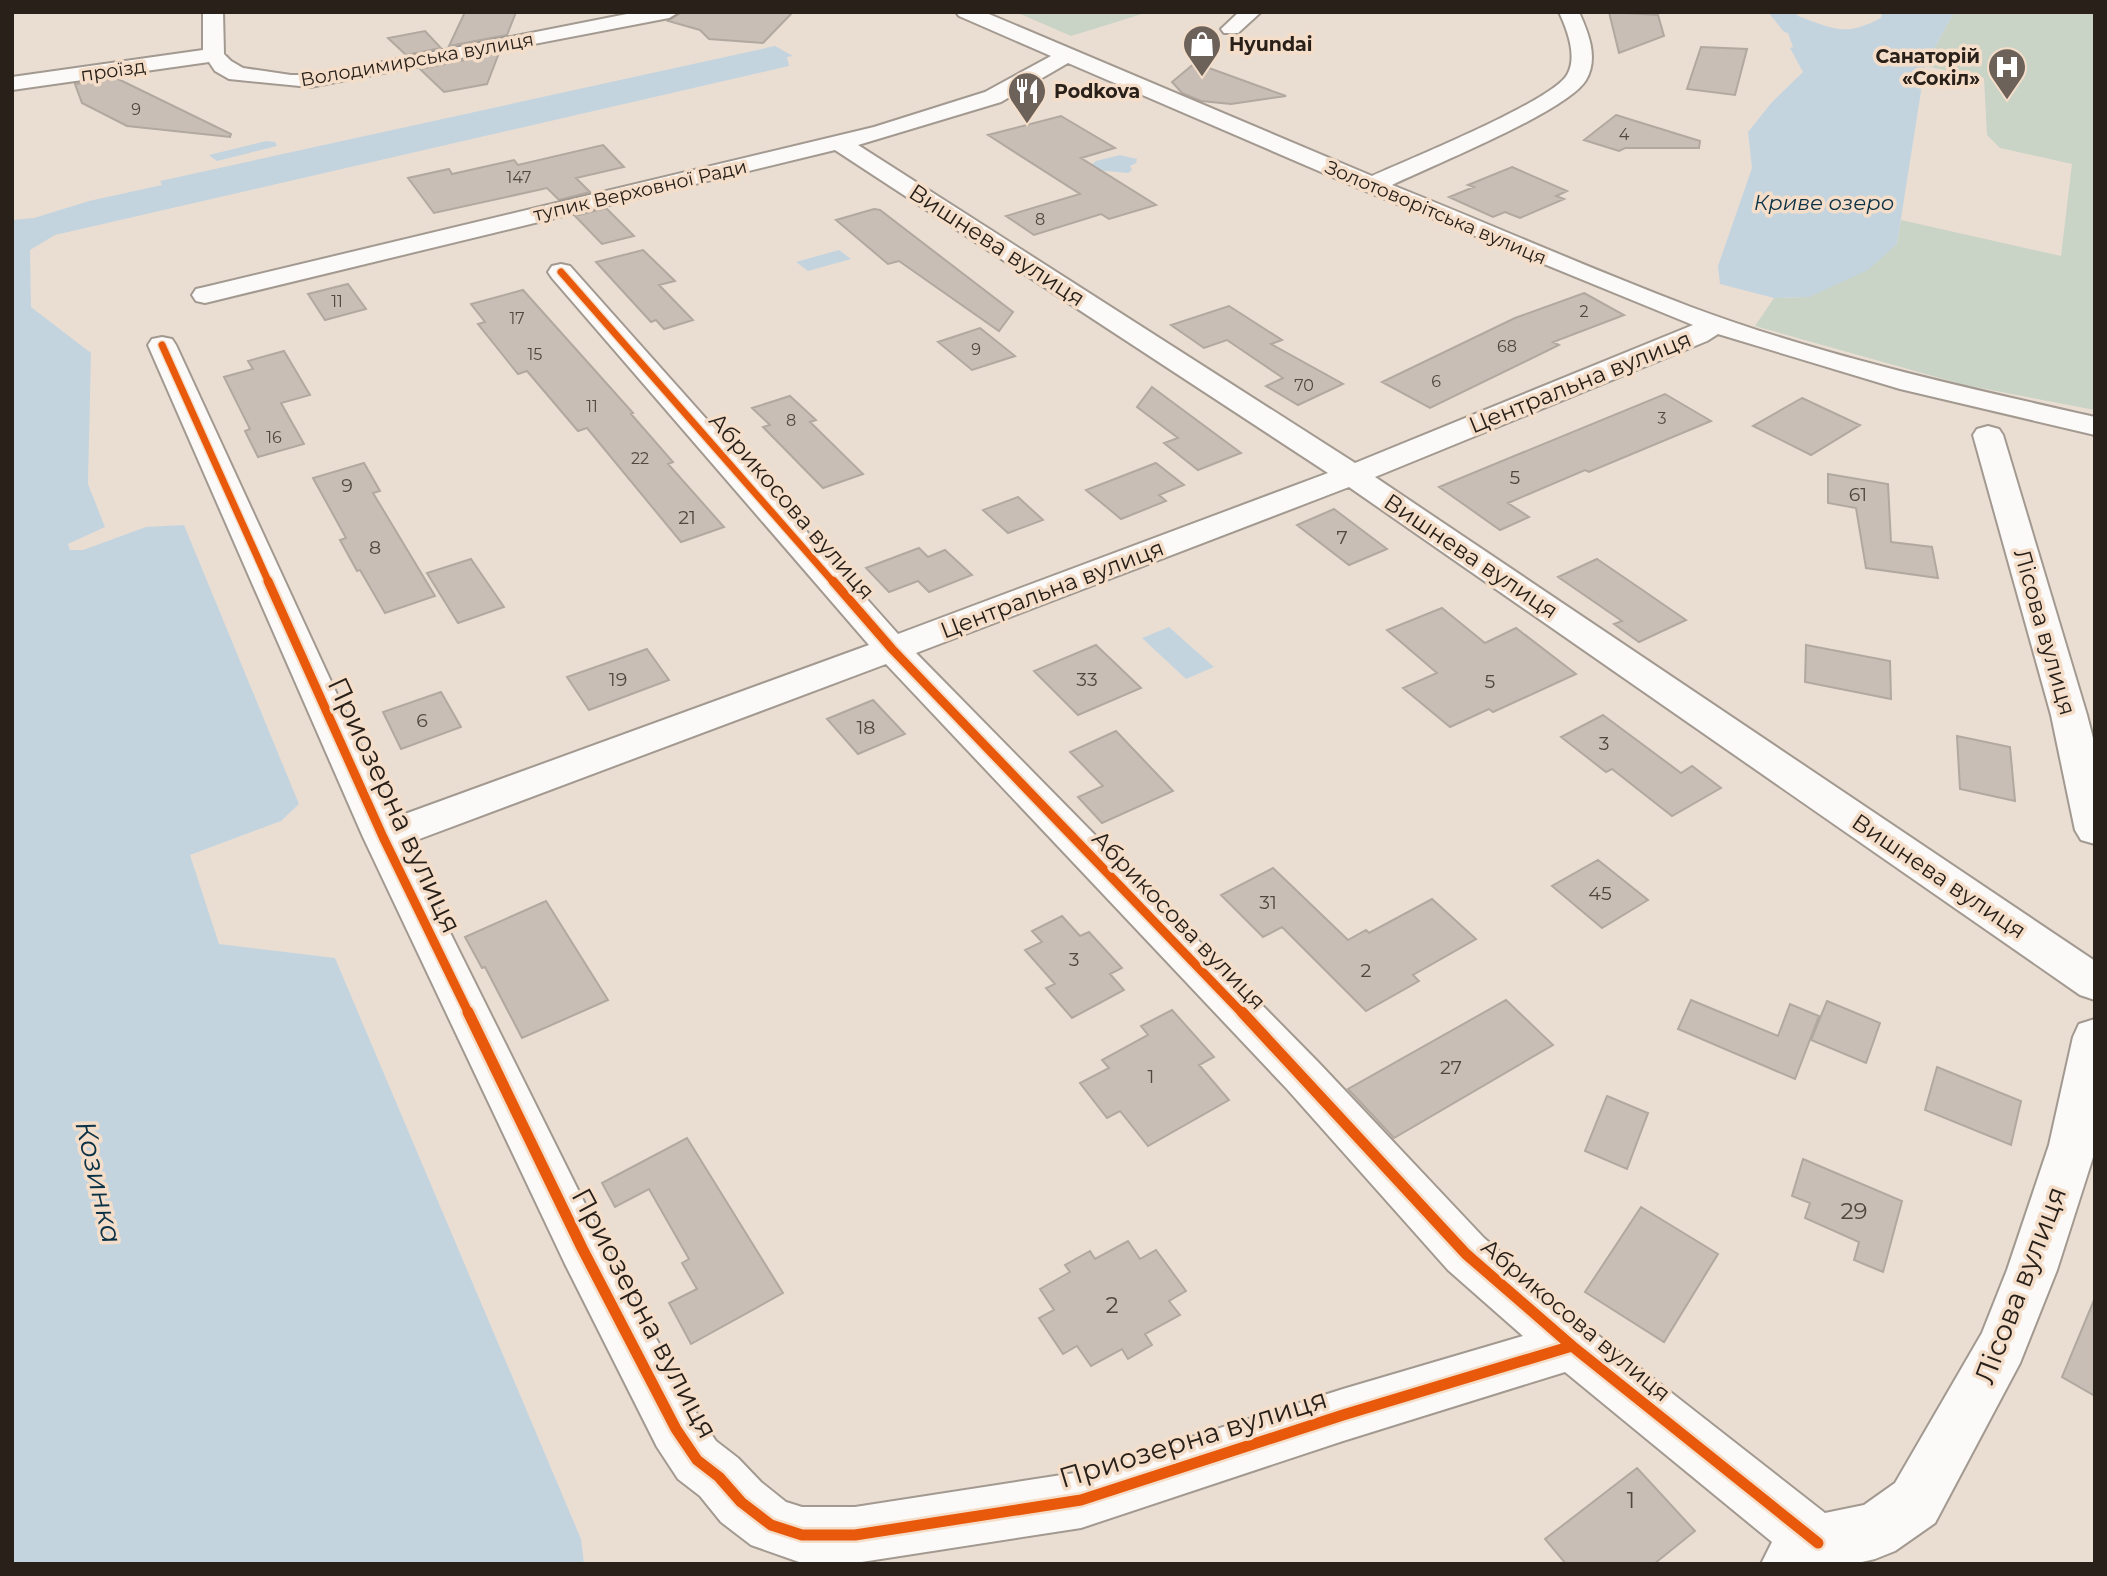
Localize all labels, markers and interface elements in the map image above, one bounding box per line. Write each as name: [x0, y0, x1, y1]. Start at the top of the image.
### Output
shop icon: Hyundai: [1181, 23, 1223, 78]
street label: Володимирська вулиця: [299, 28, 536, 91]
place label: Hyundai: [1229, 33, 1313, 56]
place label: Санаторій «Сокіл»: [1875, 45, 1980, 90]
hospital icon: Санаторій «Сокіл»: [1986, 46, 2028, 101]
street label: проїзд: [79, 55, 147, 86]
restaurant icon: Podkova: [1006, 70, 1048, 125]
place label: Podkova: [1054, 80, 1140, 103]
house number: 9: [131, 100, 141, 119]
house number: 4: [1619, 125, 1630, 144]
street label: тупик Верховної Ради: [531, 155, 749, 226]
street label: Золотоворітська вулиця: [1322, 155, 1550, 270]
house number: 147: [507, 168, 531, 187]
street label: Вишнева вулиця: [904, 178, 1090, 312]
water label: Криве озеро: [1754, 190, 1894, 215]
house number: 8: [1035, 210, 1045, 229]
house number: 11: [331, 292, 343, 311]
house number: 2: [1579, 302, 1589, 321]
house number: 17: [509, 309, 525, 328]
street label: Центральна вулиця: [1465, 325, 1695, 439]
house number: 68: [1497, 337, 1517, 356]
house number: 9: [971, 340, 981, 359]
house number: 15: [528, 345, 542, 364]
house number: 6: [1431, 372, 1441, 391]
house number: 70: [1294, 376, 1314, 395]
house number: 11: [586, 397, 598, 416]
street label: Абрикосова вулиця: [703, 407, 881, 605]
house number: 3: [1657, 409, 1667, 428]
house number: 8: [786, 411, 796, 430]
house number: 16: [266, 428, 282, 447]
house number: 22: [631, 449, 649, 468]
house number: 5: [1510, 466, 1521, 489]
house number: 9: [341, 474, 353, 497]
house number: 61: [1849, 483, 1867, 506]
street label: Вишнева вулиця: [1379, 487, 1563, 625]
house number: 21: [678, 506, 696, 529]
house number: 7: [1336, 526, 1348, 549]
street label: Центральна вулиця: [936, 533, 1168, 645]
house number: 8: [369, 536, 381, 559]
street label: Лісова вулиця: [2008, 546, 2082, 718]
house number: 19: [609, 668, 627, 691]
house number: 33: [1076, 668, 1098, 691]
house number: 5: [1485, 670, 1496, 693]
street label: Приозерна вулиця: [321, 672, 469, 938]
house number: 6: [416, 709, 428, 732]
house number: 18: [857, 716, 875, 739]
house number: 3: [1599, 732, 1609, 755]
street label: Вишнева вулиця: [1847, 807, 2031, 945]
street label: Абрикосова вулиця: [1086, 825, 1272, 1015]
house number: 45: [1588, 882, 1612, 905]
house number: 31: [1259, 891, 1277, 914]
house number: 3: [1069, 948, 1079, 971]
house number: 2: [1361, 959, 1372, 982]
house number: 27: [1440, 1056, 1462, 1079]
house number: 1: [1148, 1065, 1154, 1088]
water label: Козинка: [68, 1117, 130, 1247]
street label: Лісова вулиця: [1967, 1181, 2073, 1389]
street label: Приозерна вулиця: [565, 1182, 725, 1444]
house number: 29: [1840, 1197, 1868, 1225]
street label: Абрикосова вулиця: [1476, 1233, 1676, 1407]
house number: 2: [1105, 1291, 1119, 1319]
street label: Приозерна вулиця: [1055, 1381, 1331, 1495]
house number: 1: [1627, 1486, 1635, 1514]

